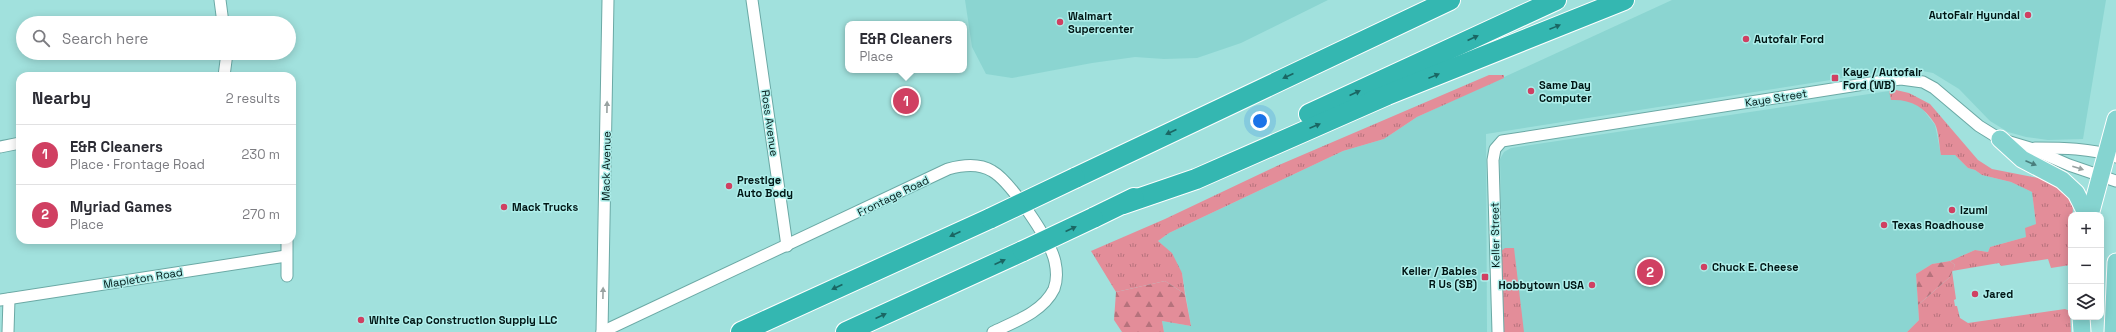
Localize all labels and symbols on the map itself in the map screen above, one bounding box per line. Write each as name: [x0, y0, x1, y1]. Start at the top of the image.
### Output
place label: AutoFair Hyundai: [1929, 8, 2020, 22]
place label: Walmart Supercenter: [1068, 9, 1135, 36]
marker: AutoFair Hyundai: [2023, 10, 2033, 20]
marker: Walmart Supercenter: [1055, 17, 1065, 27]
one-way arrow: [1550, 24, 1561, 30]
place label: Autofair Ford: [1754, 32, 1824, 46]
marker: Autofair Ford: [1741, 34, 1751, 44]
one-way arrow: [1468, 35, 1479, 41]
place label: Kaye / Autofair Ford (WB): [1843, 65, 1923, 93]
one-way arrow: [1429, 72, 1441, 78]
one-way arrow: [1282, 73, 1294, 79]
marker: Kaye / Autofair Ford (WB): [1830, 73, 1840, 83]
place label: Same Day Computer: [1539, 78, 1592, 105]
pin: 1: [893, 86, 919, 116]
marker: Same Day Computer: [1526, 86, 1536, 96]
street label: Kaye Street: [1744, 86, 1808, 110]
street label: Ross Avenue: [758, 89, 782, 157]
one-way arrow: [1350, 89, 1362, 95]
one-way arrow: [604, 100, 610, 113]
your location: [1250, 111, 1270, 131]
one-way arrow: [1309, 123, 1320, 129]
one-way arrow: [1165, 129, 1176, 135]
street label: Mack Avenue: [598, 131, 614, 201]
one-way arrow: [2025, 160, 2037, 166]
one-way arrow: [2072, 165, 2084, 171]
place label: Prestige Auto Body: [737, 173, 793, 200]
street label: Frontage Road: [855, 173, 931, 219]
marker: Prestige Auto Body: [724, 181, 734, 191]
place label: Mack Trucks: [512, 200, 578, 214]
marker: Mack Trucks: [499, 202, 509, 212]
street label: Keller Street: [1487, 202, 1503, 268]
place label: Izumi: [1960, 203, 1988, 217]
marker: Izumi: [1947, 205, 1957, 215]
place label: Texas Roadhouse: [1892, 218, 1984, 232]
marker: Texas Roadhouse: [1879, 220, 1889, 230]
one-way arrow: [1065, 226, 1076, 232]
one-way arrow: [949, 230, 961, 237]
pin: 2: [1637, 257, 1663, 287]
one-way arrow: [994, 259, 1005, 265]
place label: Chuck E. Cheese: [1712, 260, 1799, 274]
marker: Chuck E. Cheese: [1699, 262, 1709, 272]
place label: Keller / Babies R Us (SB): [1402, 264, 1477, 292]
street label: Mapleton Road: [102, 265, 184, 291]
marker: Keller / Babies R Us (SB): [1480, 272, 1490, 282]
place label: Hobbytown USA: [1498, 278, 1584, 292]
marker: Hobbytown USA: [1587, 280, 1597, 290]
one-way arrow: [831, 284, 842, 290]
one-way arrow: [600, 286, 606, 299]
place label: Jared: [1983, 287, 2013, 301]
marker: Jared: [1970, 289, 1980, 299]
place label: White Cap Construction Supply LLC: [369, 313, 557, 327]
one-way arrow: [876, 313, 887, 319]
marker: White Cap Construction Supply LLC: [356, 315, 366, 325]

